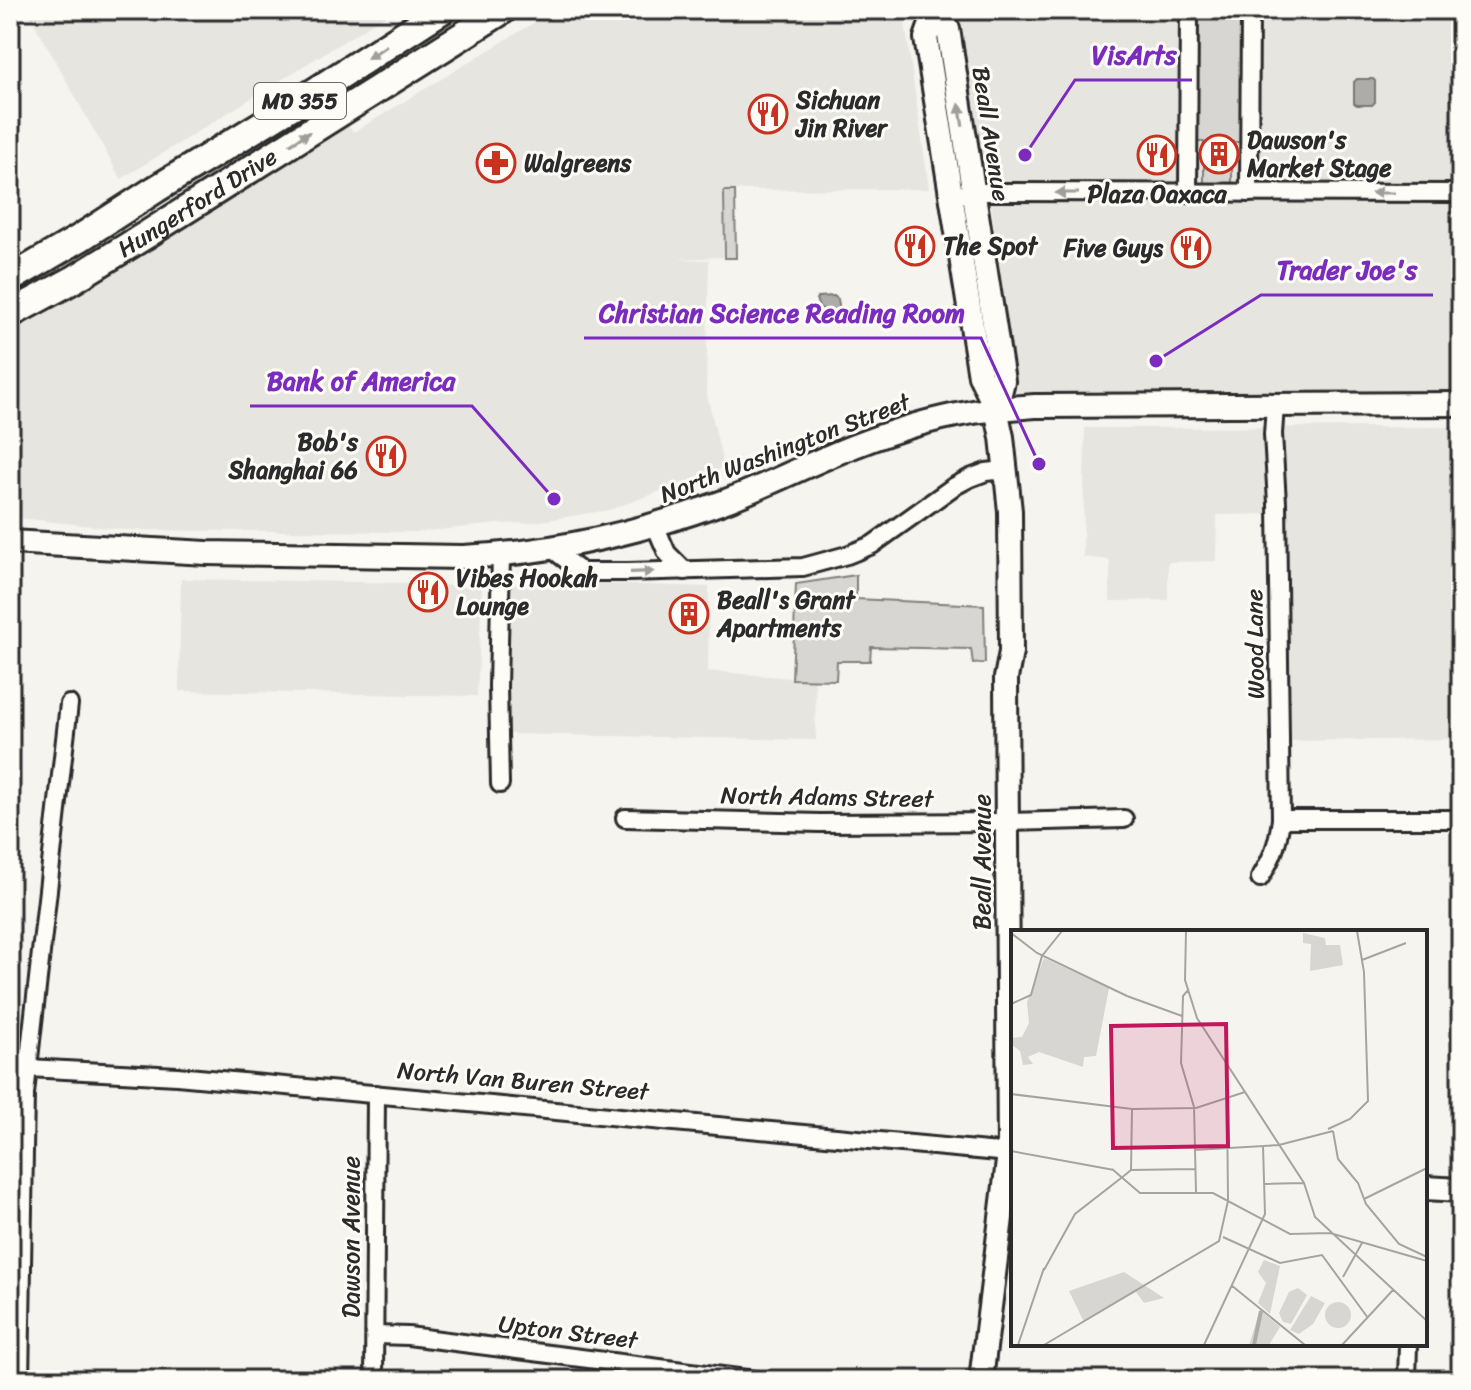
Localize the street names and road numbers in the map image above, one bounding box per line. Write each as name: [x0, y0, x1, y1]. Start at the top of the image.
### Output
street label: Beall Avenue: [960, 64, 1022, 204]
road number: MD 355: [254, 83, 346, 119]
street label: Hungerford Drive: [109, 136, 286, 269]
street label: North Washington Street: [654, 380, 918, 515]
street label: Wood Lane: [1233, 589, 1277, 699]
street label: North Adams Street: [720, 774, 935, 820]
street label: Beall Avenue: [961, 794, 1003, 930]
street label: North Van Buren Street: [396, 1049, 652, 1113]
street label: Dawson Avenue: [330, 1156, 372, 1318]
street label: Upton Street: [496, 1303, 641, 1362]

